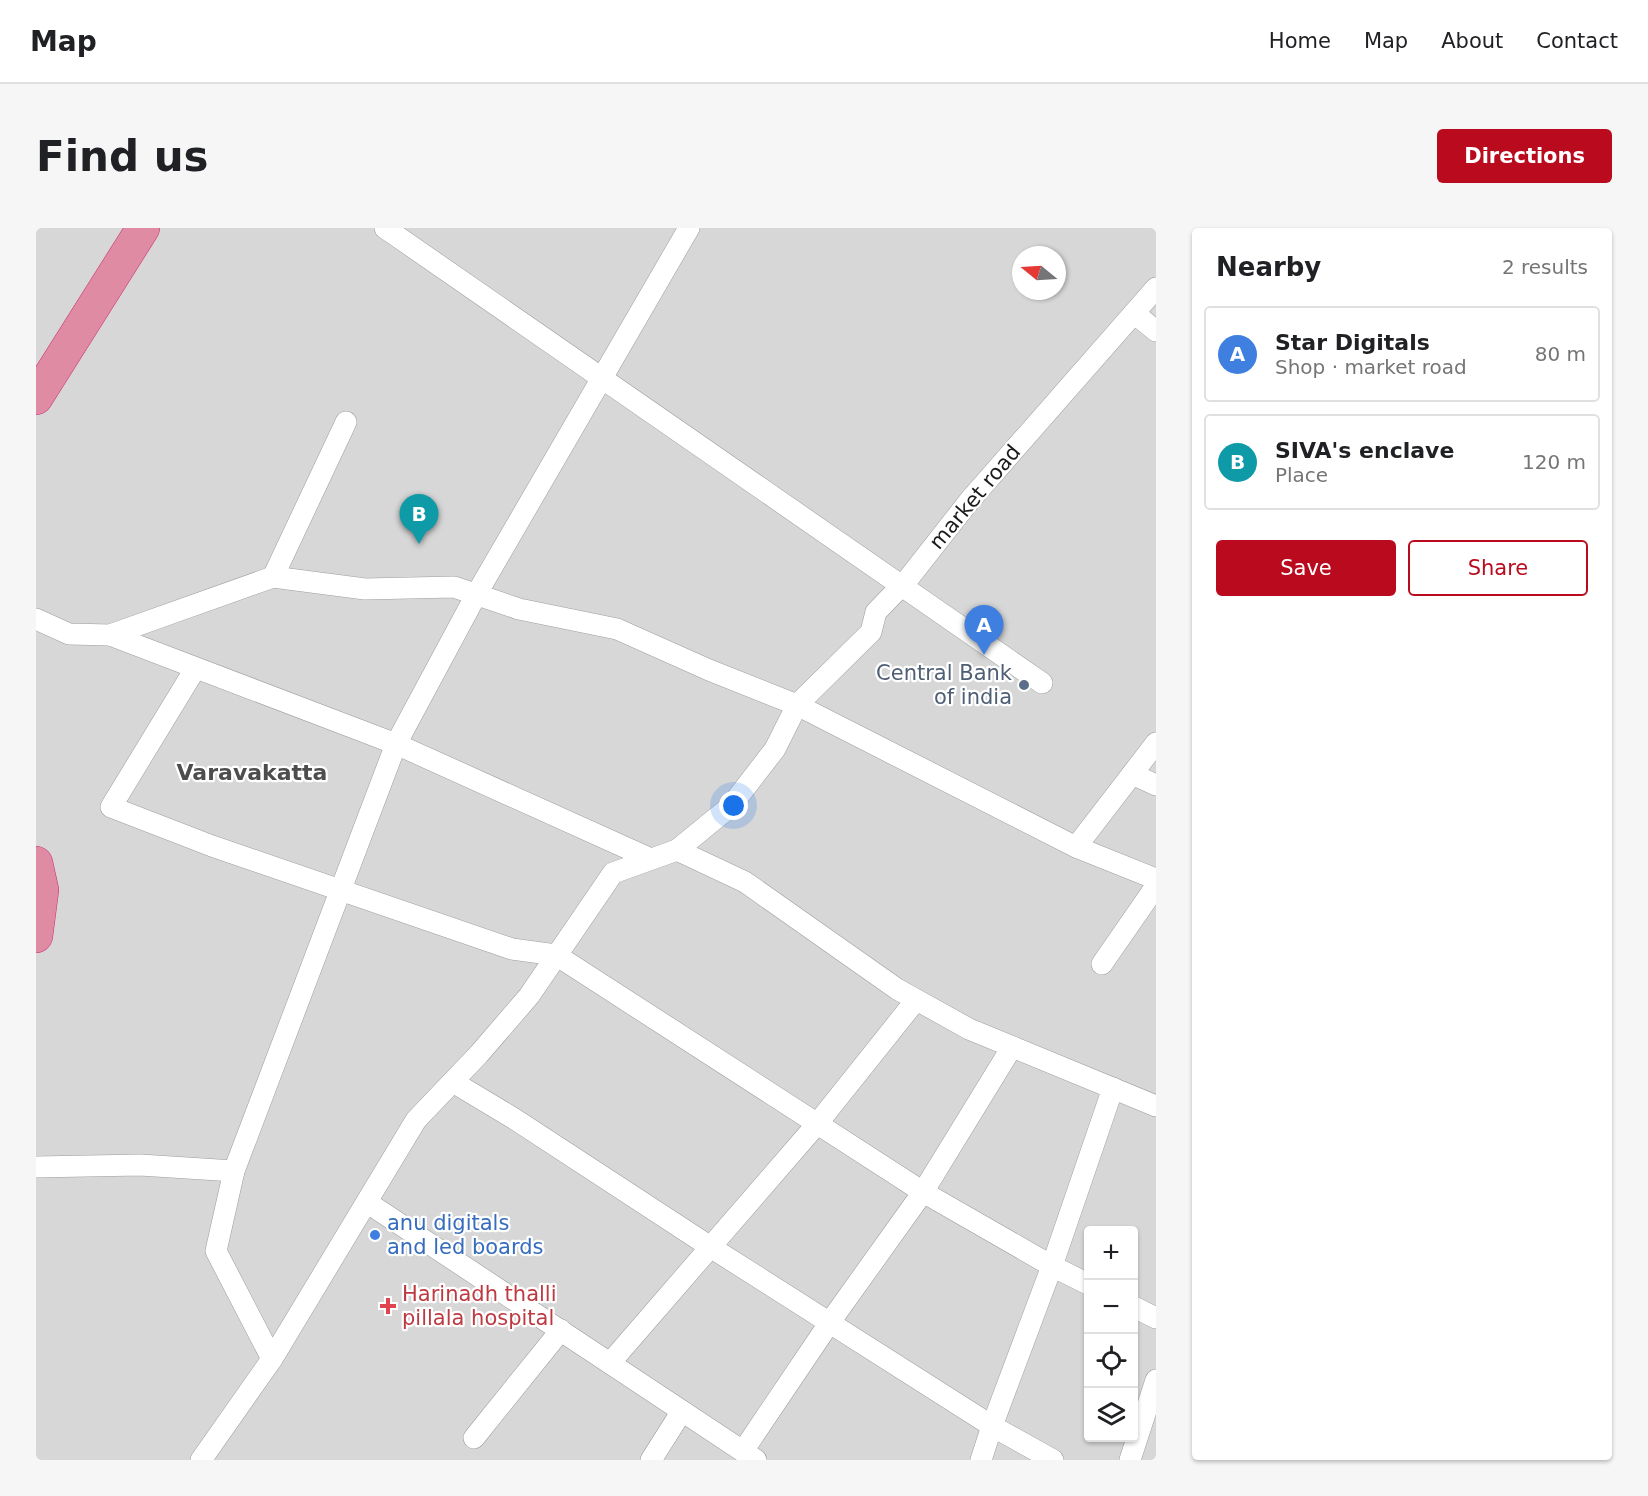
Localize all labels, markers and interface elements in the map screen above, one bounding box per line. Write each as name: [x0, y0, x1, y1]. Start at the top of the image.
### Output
text: Map: [30, 25, 97, 58]
text: Home: [1269, 29, 1331, 53]
text: Map: [1364, 29, 1408, 53]
text: About: [1441, 29, 1503, 53]
text: Contact: [1536, 29, 1618, 53]
button: Directions: [1437, 129, 1612, 183]
text: Find us: [36, 132, 209, 181]
north arrow: [1012, 246, 1066, 300]
text: Nearby: [1216, 252, 1321, 282]
text: 2 results: [1502, 255, 1588, 279]
text: Star Digitals: [1275, 330, 1430, 355]
text: A: [1230, 342, 1245, 366]
text: 80 m: [1535, 342, 1586, 366]
text: Shop · market road: [1275, 355, 1467, 379]
text: SIVA's enclave: [1275, 438, 1454, 463]
street label: market road: [925, 440, 1025, 554]
text: B: [1230, 450, 1245, 474]
text: 120 m: [1522, 450, 1586, 474]
text: Place: [1275, 463, 1328, 487]
pin: B: [400, 494, 439, 544]
button: Save: [1216, 540, 1396, 596]
button: Share: [1408, 540, 1588, 596]
pin: A: [964, 606, 1004, 655]
place label: Central Bank of india: [876, 661, 1013, 709]
marker: Central Bank of india: [1017, 678, 1031, 692]
district label: Varavakatta: [177, 760, 327, 785]
your location: [719, 791, 748, 820]
place label: anu digitals and led boards: [387, 1211, 544, 1259]
map controls: [1084, 1226, 1138, 1442]
button: +: [1084, 1226, 1138, 1280]
marker: anu digitals and led boards: [368, 1228, 382, 1242]
button: −: [1084, 1280, 1138, 1334]
place label: Harinadh thalli pillala hospital: [402, 1282, 557, 1330]
marker: Harinadh thalli pillala hospital: [379, 1297, 397, 1315]
button: locate: [1084, 1334, 1138, 1388]
button: layers: [1084, 1388, 1138, 1442]

